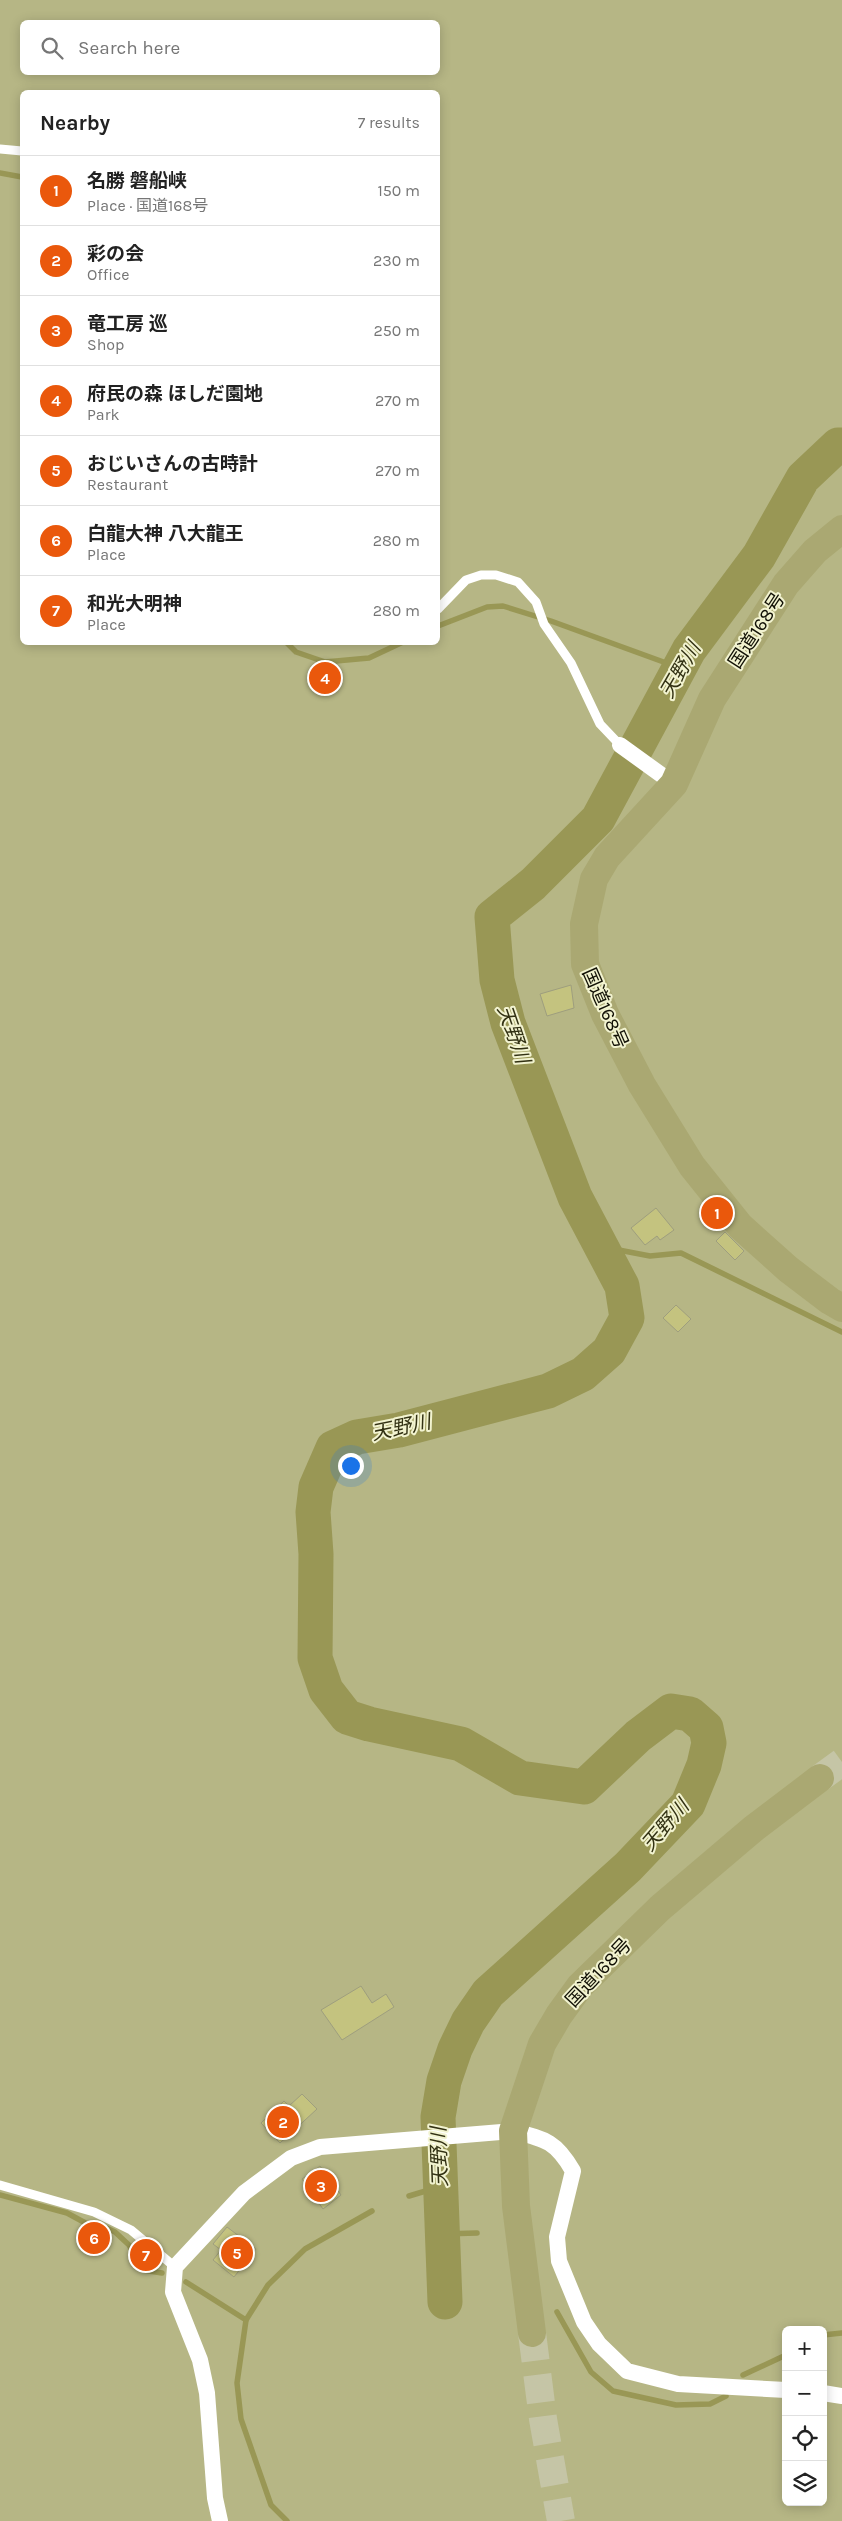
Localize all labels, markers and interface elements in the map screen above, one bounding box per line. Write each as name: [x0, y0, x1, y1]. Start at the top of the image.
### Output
search box: [20, 20, 440, 75]
icon: search: [38, 34, 66, 62]
text: Search here: [78, 37, 180, 59]
text: Nearby: [40, 111, 110, 135]
text: 7 results: [358, 113, 420, 132]
text: 名勝 磐船峡: [87, 170, 187, 192]
text: 1: [53, 181, 59, 200]
text: 150 m: [377, 181, 420, 200]
text: Place · 国道168号: [87, 196, 208, 215]
text: 彩の会: [87, 243, 144, 265]
text: 2: [51, 251, 61, 270]
text: 230 m: [373, 251, 420, 270]
text: Office: [87, 265, 130, 284]
text: 竜工房 巡: [87, 313, 168, 335]
text: 3: [51, 321, 61, 340]
text: 250 m: [373, 321, 420, 340]
text: Shop: [87, 335, 124, 354]
text: 府民の森 ほしだ園地: [87, 383, 263, 405]
text: 4: [51, 391, 61, 410]
text: 270 m: [375, 391, 420, 410]
text: Park: [87, 405, 119, 424]
text: おじいさんの古時計: [87, 453, 258, 475]
text: 5: [51, 461, 61, 480]
text: 270 m: [375, 461, 420, 480]
text: Restaurant: [87, 475, 168, 494]
text: 白龍大神 八大龍王: [87, 523, 244, 545]
text: 6: [51, 531, 61, 550]
text: 280 m: [373, 531, 420, 550]
text: Place: [87, 545, 126, 564]
street label: 国道168号: [724, 589, 789, 673]
text: 和光大明神: [87, 593, 182, 615]
text: 7: [52, 601, 60, 620]
text: 280 m: [373, 601, 420, 620]
text: Place: [87, 615, 126, 634]
water label: 天野川: [655, 637, 706, 702]
pin: 4: [309, 659, 341, 697]
street label: 国道168号: [578, 965, 633, 1052]
water label: 天野川: [493, 1002, 535, 1068]
pin: 1: [701, 1194, 733, 1232]
water label: 天野川: [369, 1410, 435, 1445]
your location: [338, 1453, 364, 1479]
water label: 天野川: [637, 1794, 695, 1856]
street label: 国道168号: [561, 1934, 636, 2012]
pin: 2: [267, 2103, 299, 2141]
water label: 天野川: [427, 2125, 452, 2187]
pin: 3: [305, 2167, 337, 2205]
pin: 6: [78, 2219, 110, 2257]
pin: 5: [221, 2234, 253, 2272]
pin: 7: [130, 2236, 162, 2274]
map controls: [782, 2326, 827, 2506]
button: +: [782, 2326, 827, 2371]
button: −: [782, 2371, 827, 2416]
button: locate: [782, 2416, 827, 2461]
button: layers: [782, 2461, 827, 2506]

